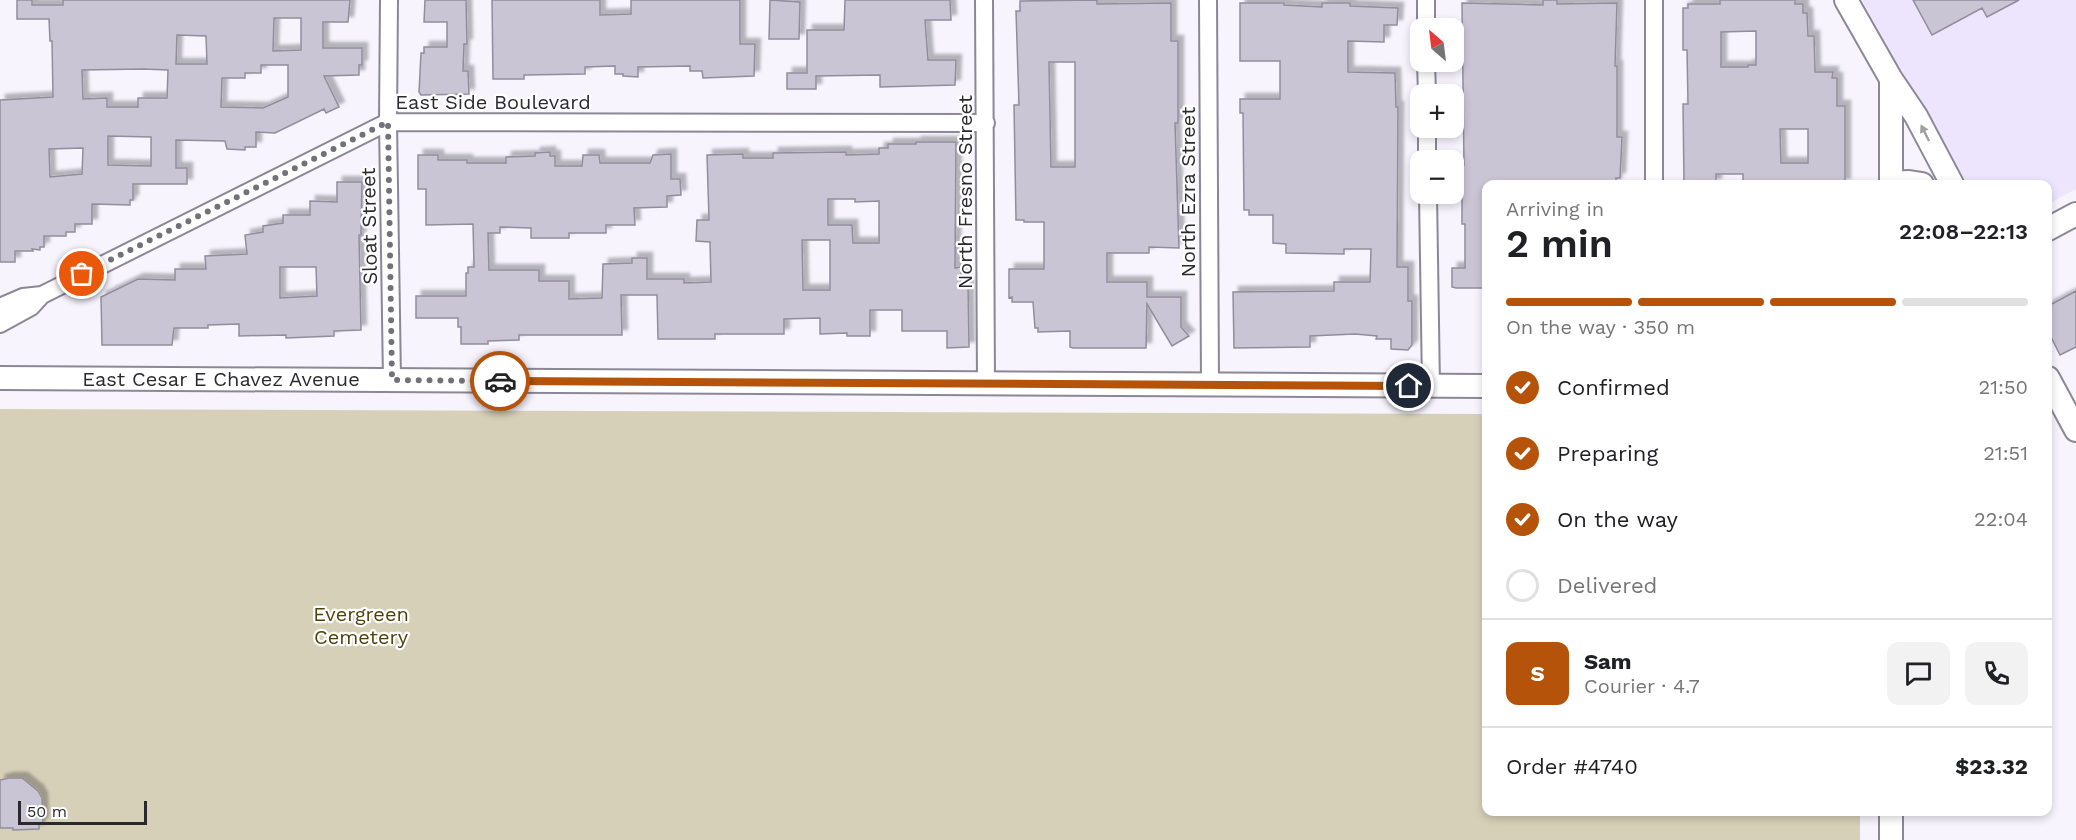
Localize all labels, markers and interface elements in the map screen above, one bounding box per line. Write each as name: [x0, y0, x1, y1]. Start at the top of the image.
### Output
north arrow: [1410, 18, 1464, 72]
map controls: [1410, 18, 1464, 204]
button: +: [1410, 84, 1464, 138]
street label: East Side Boulevard: [395, 90, 591, 114]
street label: North Fresno Street: [953, 94, 977, 289]
street label: North Ezra Street: [1176, 106, 1200, 277]
one-way arrow: [1920, 124, 1930, 141]
button: −: [1410, 150, 1464, 204]
street label: Sloat Street: [356, 167, 382, 285]
text: Arriving in: [1506, 197, 1604, 221]
text: 22:08–22:13: [1899, 219, 2028, 244]
text: 2 min: [1506, 221, 1613, 266]
pin: [56, 248, 107, 299]
icon: bag: [65, 257, 98, 290]
text: On the way · 350 m: [1506, 315, 1695, 339]
courier: [470, 351, 530, 411]
pin: [1383, 360, 1434, 411]
icon: car: [484, 365, 517, 398]
street label: East Cesar E Chavez Avenue: [82, 367, 360, 391]
icon: home: [1392, 369, 1425, 402]
icon: check: [1506, 371, 1539, 404]
text: Confirmed: [1557, 375, 1670, 400]
text: 21:50: [1979, 375, 2028, 399]
icon: check: [1506, 437, 1539, 470]
text: Preparing: [1557, 441, 1658, 466]
text: 21:51: [1983, 441, 2028, 465]
icon: check: [1506, 503, 1539, 536]
text: On the way: [1557, 507, 1678, 532]
text: 22:04: [1974, 507, 2028, 531]
text: Delivered: [1557, 573, 1657, 598]
park label: Evergreen Cemetery: [313, 602, 409, 649]
button: chat: [1887, 642, 1950, 705]
button: phone: [1965, 642, 2028, 705]
text: Sam: [1584, 649, 1632, 674]
text: S: [1530, 661, 1545, 686]
text: Courier · 4.7: [1584, 674, 1700, 698]
text: Order #4740: [1506, 754, 1638, 779]
text: $23.32: [1955, 754, 2028, 779]
scale bar: [18, 798, 147, 826]
text: 50 m: [27, 802, 67, 821]

